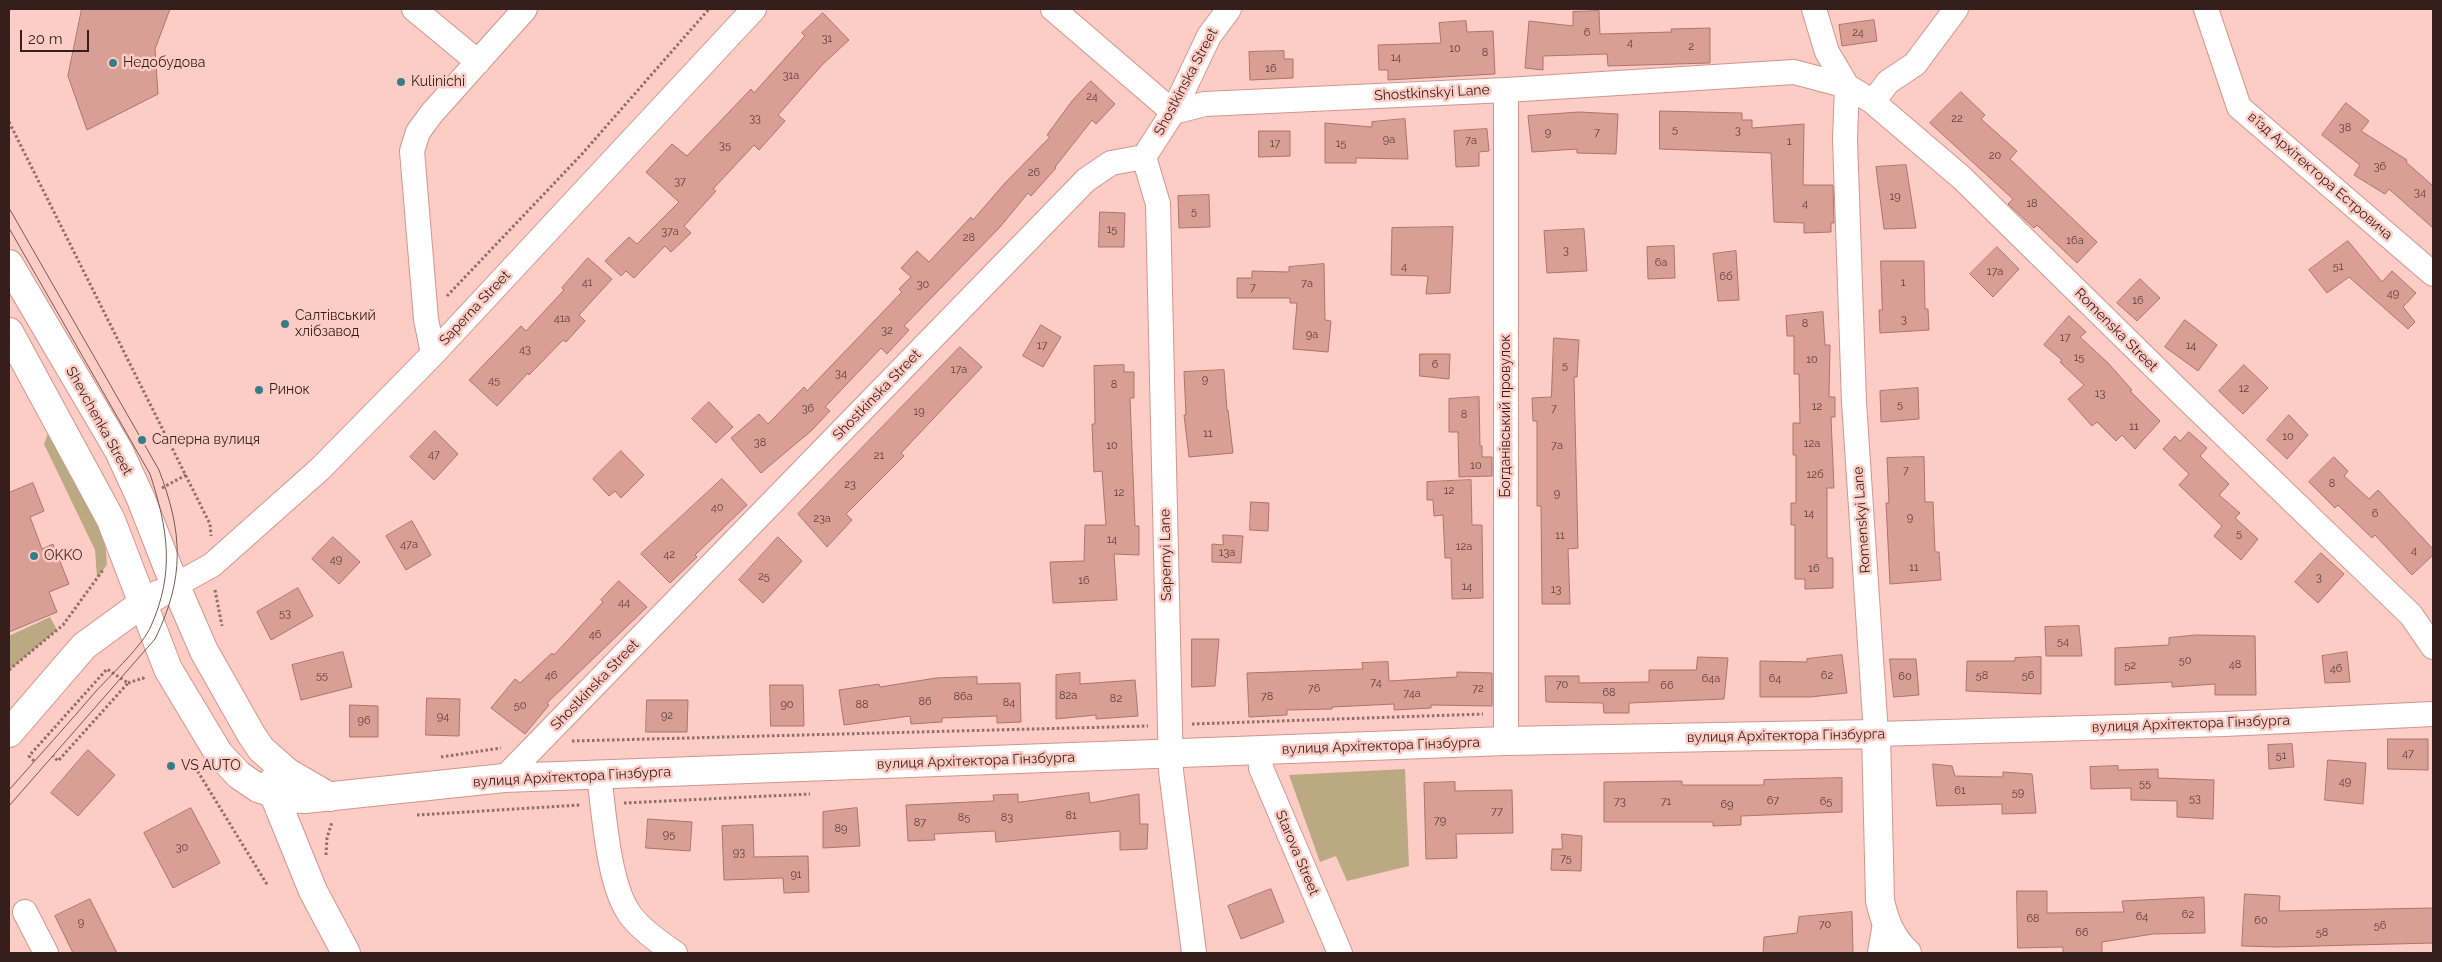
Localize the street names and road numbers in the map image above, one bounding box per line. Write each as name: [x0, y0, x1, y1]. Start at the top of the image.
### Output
street label: Shostkinska Street: [1151, 25, 1221, 139]
street label: Shostkinskyi Lane: [1374, 82, 1490, 104]
street label: в’їзд Архітектора Естровича: [2244, 109, 2396, 243]
street label: Saperna Street: [436, 267, 514, 349]
street label: Romenska Street: [2071, 285, 2161, 375]
street label: Богданівський провулок: [1498, 334, 1514, 498]
street label: Shostkinska Street: [830, 346, 924, 444]
street label: Shevchenka Street: [62, 364, 136, 478]
street label: Romenskyi Lane: [1850, 466, 1874, 574]
street label: Sapernyi Lane: [1157, 509, 1175, 601]
street label: Shostkinska Street: [548, 636, 642, 734]
street label: вулиця Архітектора Гінзбурга: [2092, 712, 2290, 736]
street label: вулиця Архітектора Гінзбурга: [1687, 726, 1885, 746]
street label: вулиця Архітектора Гінзбурга: [1282, 734, 1480, 758]
street label: вулиця Архітектора Гінзбурга: [877, 749, 1075, 773]
street label: вулиця Архітектора Гінзбурга: [473, 763, 671, 791]
street label: Starova Street: [1272, 808, 1322, 898]

